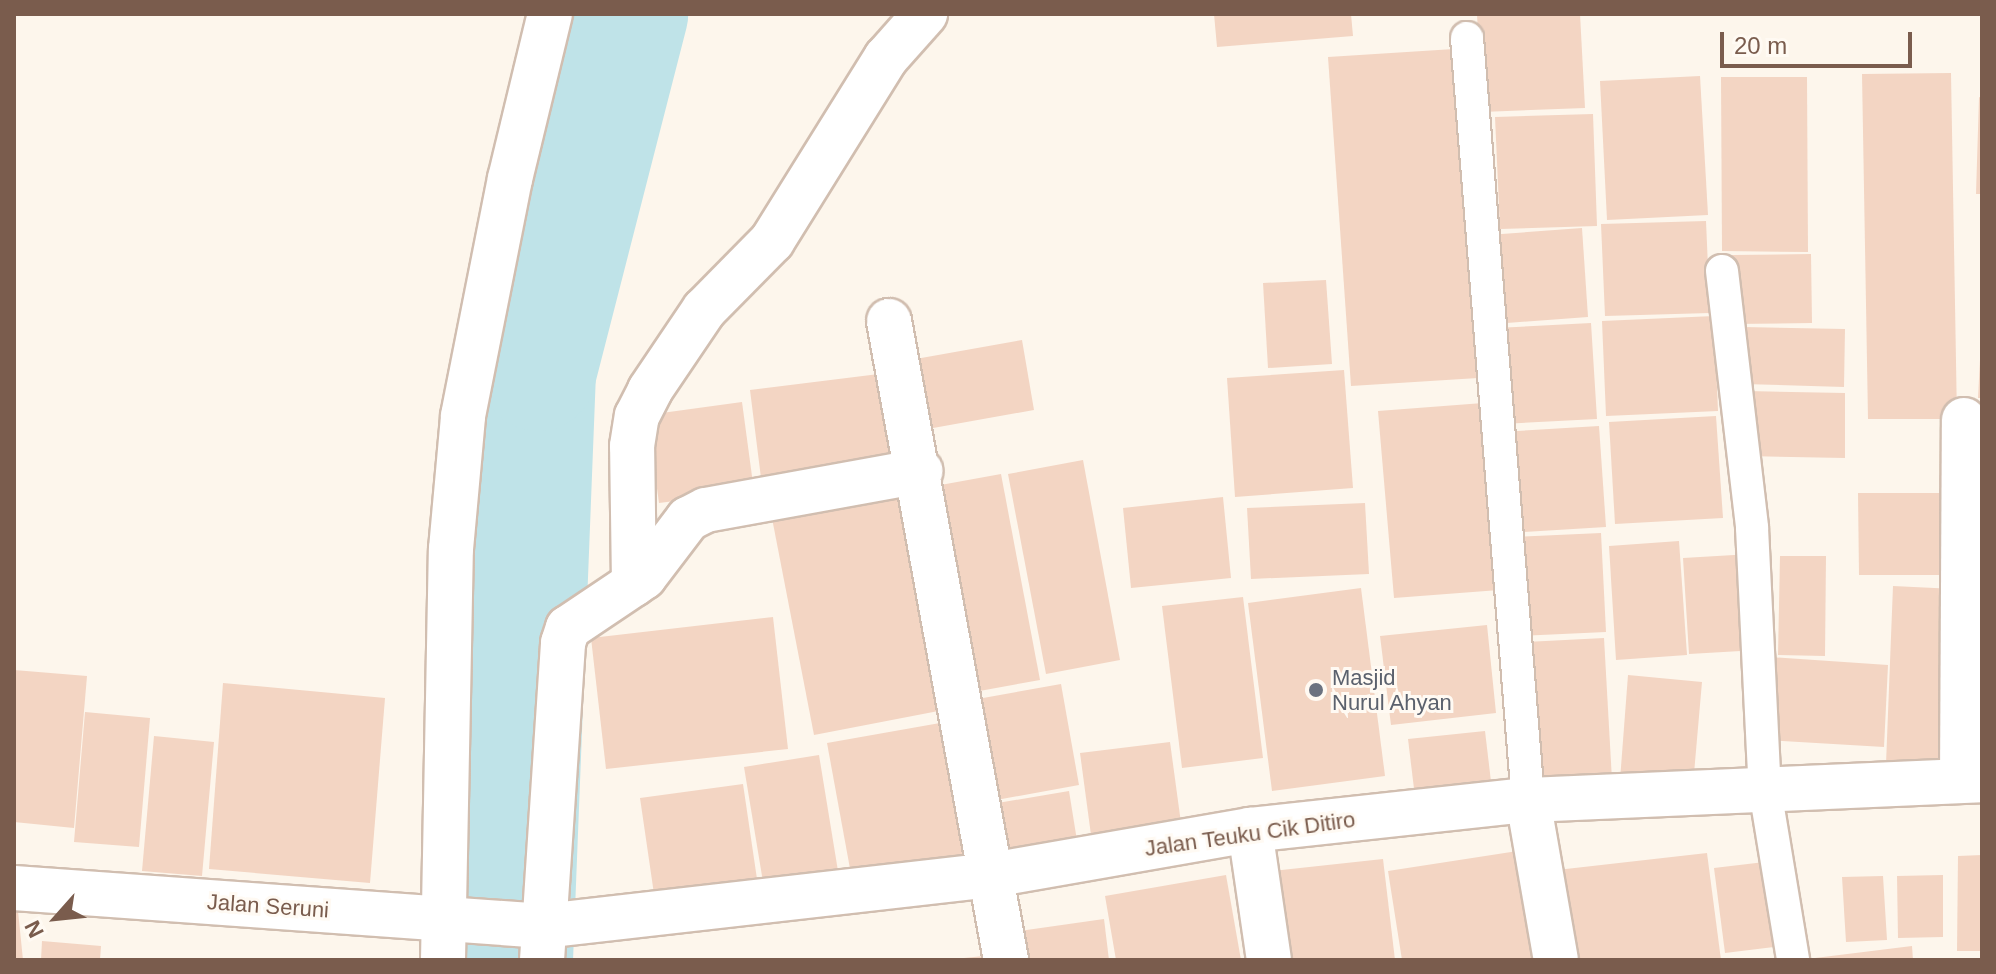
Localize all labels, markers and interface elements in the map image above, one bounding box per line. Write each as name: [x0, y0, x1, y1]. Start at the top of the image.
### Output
scale bar: [1724, 16, 1916, 66]
text: 20 m: [1734, 32, 1787, 59]
place label: Masjid Nurul Ahyan: [1332, 664, 1453, 716]
marker: Masjid Nurul Ahyan: [1307, 681, 1325, 699]
street label: Jalan Teuku Cik Ditiro: [1143, 806, 1357, 862]
north arrow: [16, 878, 96, 958]
street label: Jalan Seruni: [206, 889, 330, 923]
text: N: [19, 916, 49, 942]

